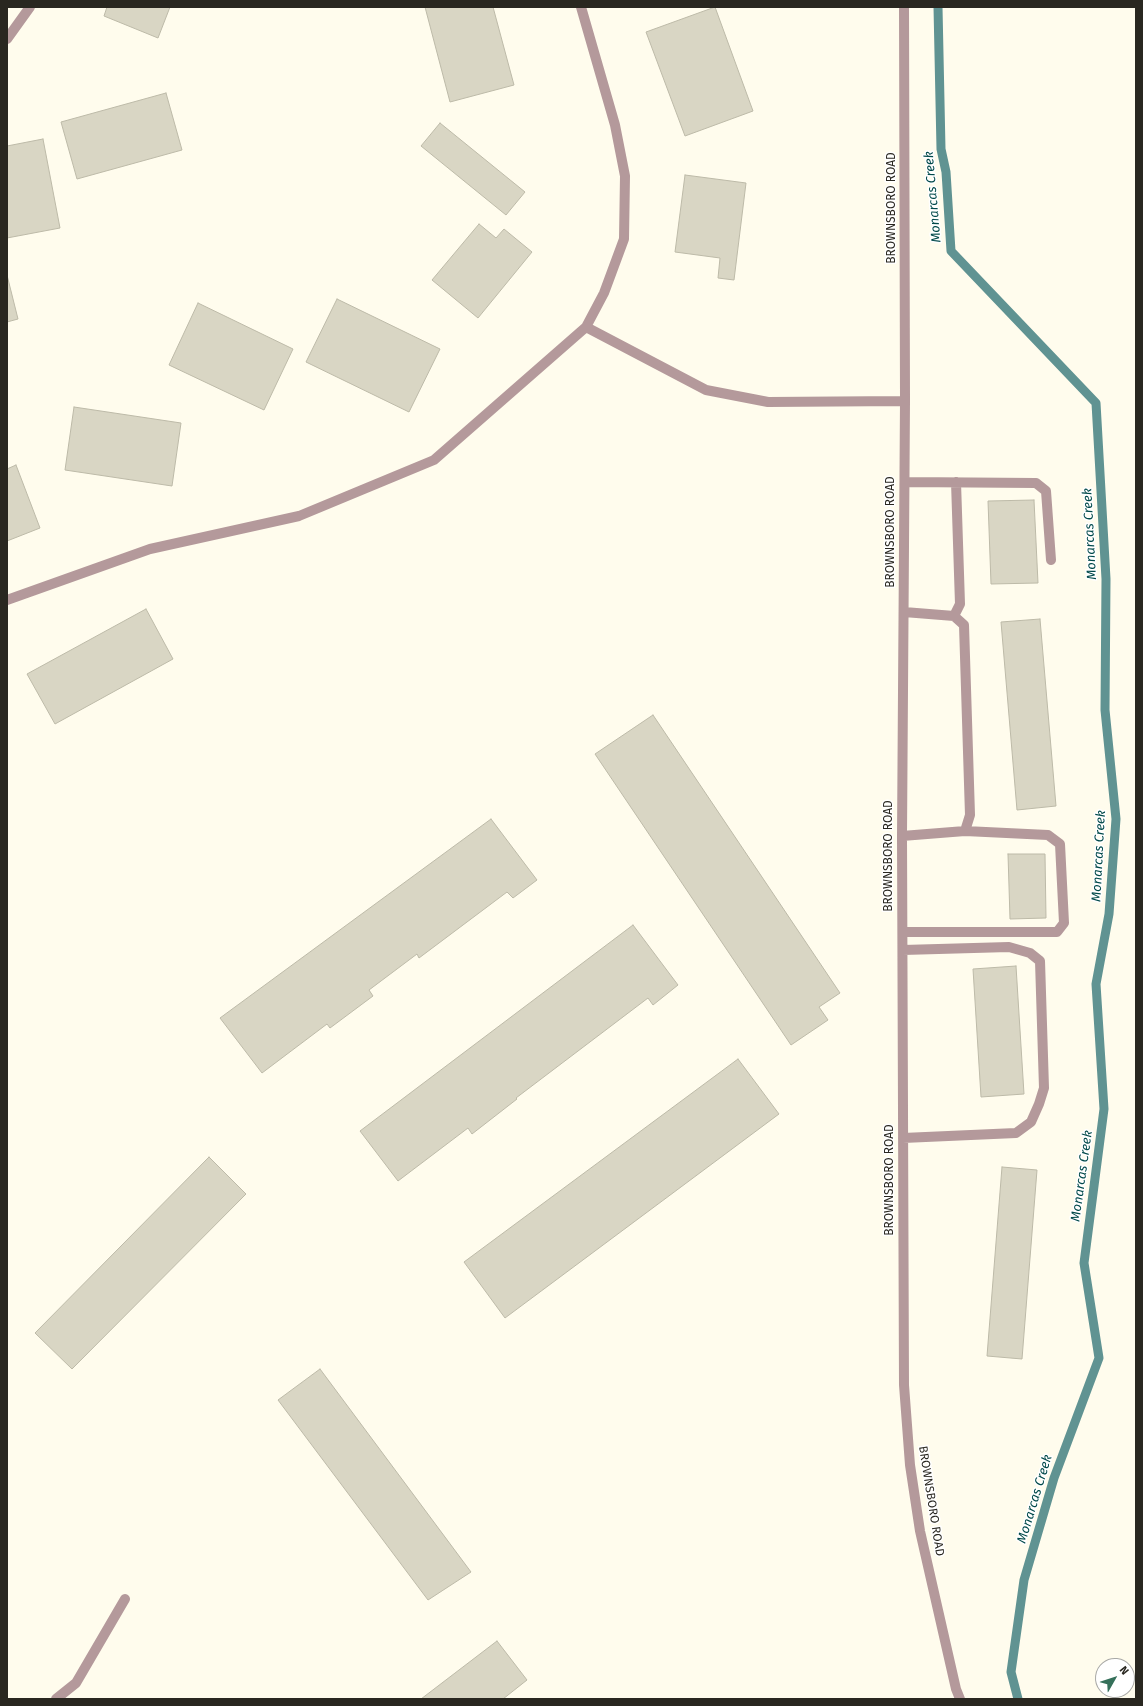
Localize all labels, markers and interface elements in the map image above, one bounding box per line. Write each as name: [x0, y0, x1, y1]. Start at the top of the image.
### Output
water label: Monarcas Creek: [921, 151, 945, 243]
street label: BROWNSBORO ROAD: [885, 152, 899, 264]
street label: BROWNSBORO ROAD: [884, 476, 898, 588]
water label: Monarcas Creek: [1080, 488, 1100, 580]
street label: BROWNSBORO ROAD: [882, 800, 896, 912]
water label: Monarcas Creek: [1089, 810, 1109, 902]
street label: BROWNSBORO ROAD: [883, 1124, 897, 1236]
water label: Monarcas Creek: [1068, 1129, 1096, 1223]
street label: BROWNSBORO ROAD: [915, 1445, 947, 1557]
water label: Monarcas Creek: [1014, 1453, 1056, 1545]
north arrow: [1095, 1658, 1135, 1698]
text: N: [1117, 1664, 1131, 1678]

